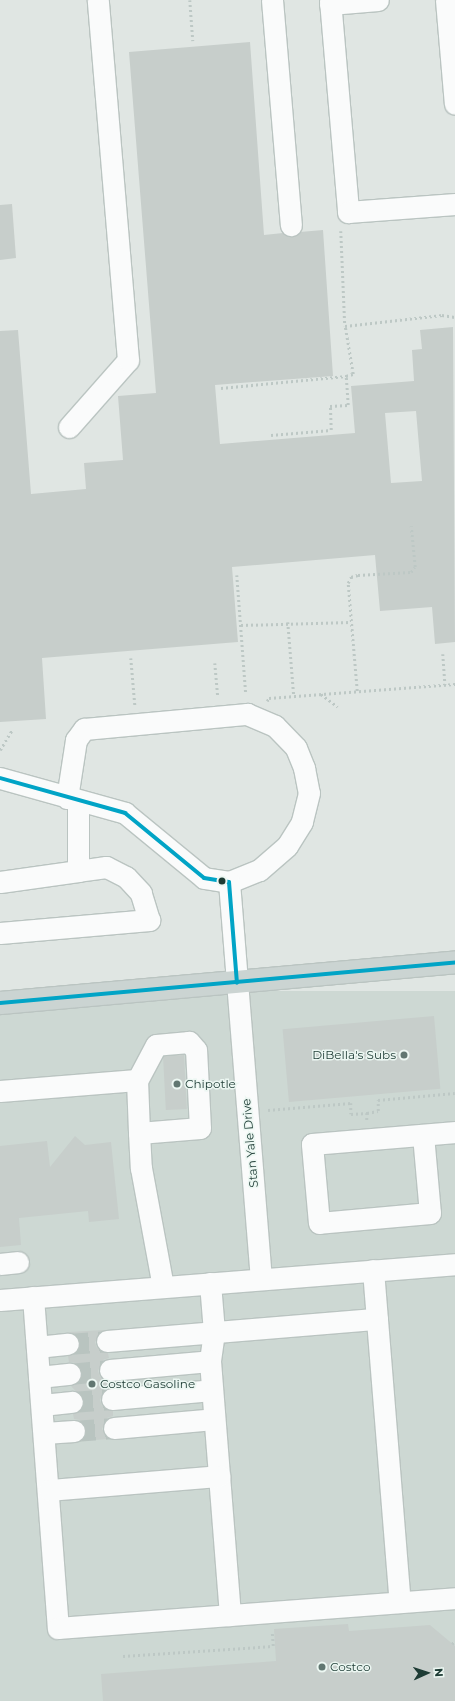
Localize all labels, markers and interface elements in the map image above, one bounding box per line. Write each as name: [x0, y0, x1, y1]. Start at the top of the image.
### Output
unlabelled marker: [217, 876, 227, 886]
place label: DiBella's Subs: [312, 1048, 396, 1062]
marker: DiBella's Subs: [399, 1050, 409, 1060]
place label: Chipotle: [185, 1077, 236, 1091]
marker: Chipotle: [172, 1079, 182, 1089]
street label: Stan Yale Drive: [239, 1098, 261, 1188]
place label: Costco Gasoline: [100, 1377, 195, 1391]
marker: Costco Gasoline: [87, 1379, 97, 1389]
north arrow: [407, 1653, 447, 1693]
place label: Costco: [330, 1660, 370, 1674]
marker: Costco: [317, 1662, 327, 1672]
text: N: [432, 1668, 446, 1677]

